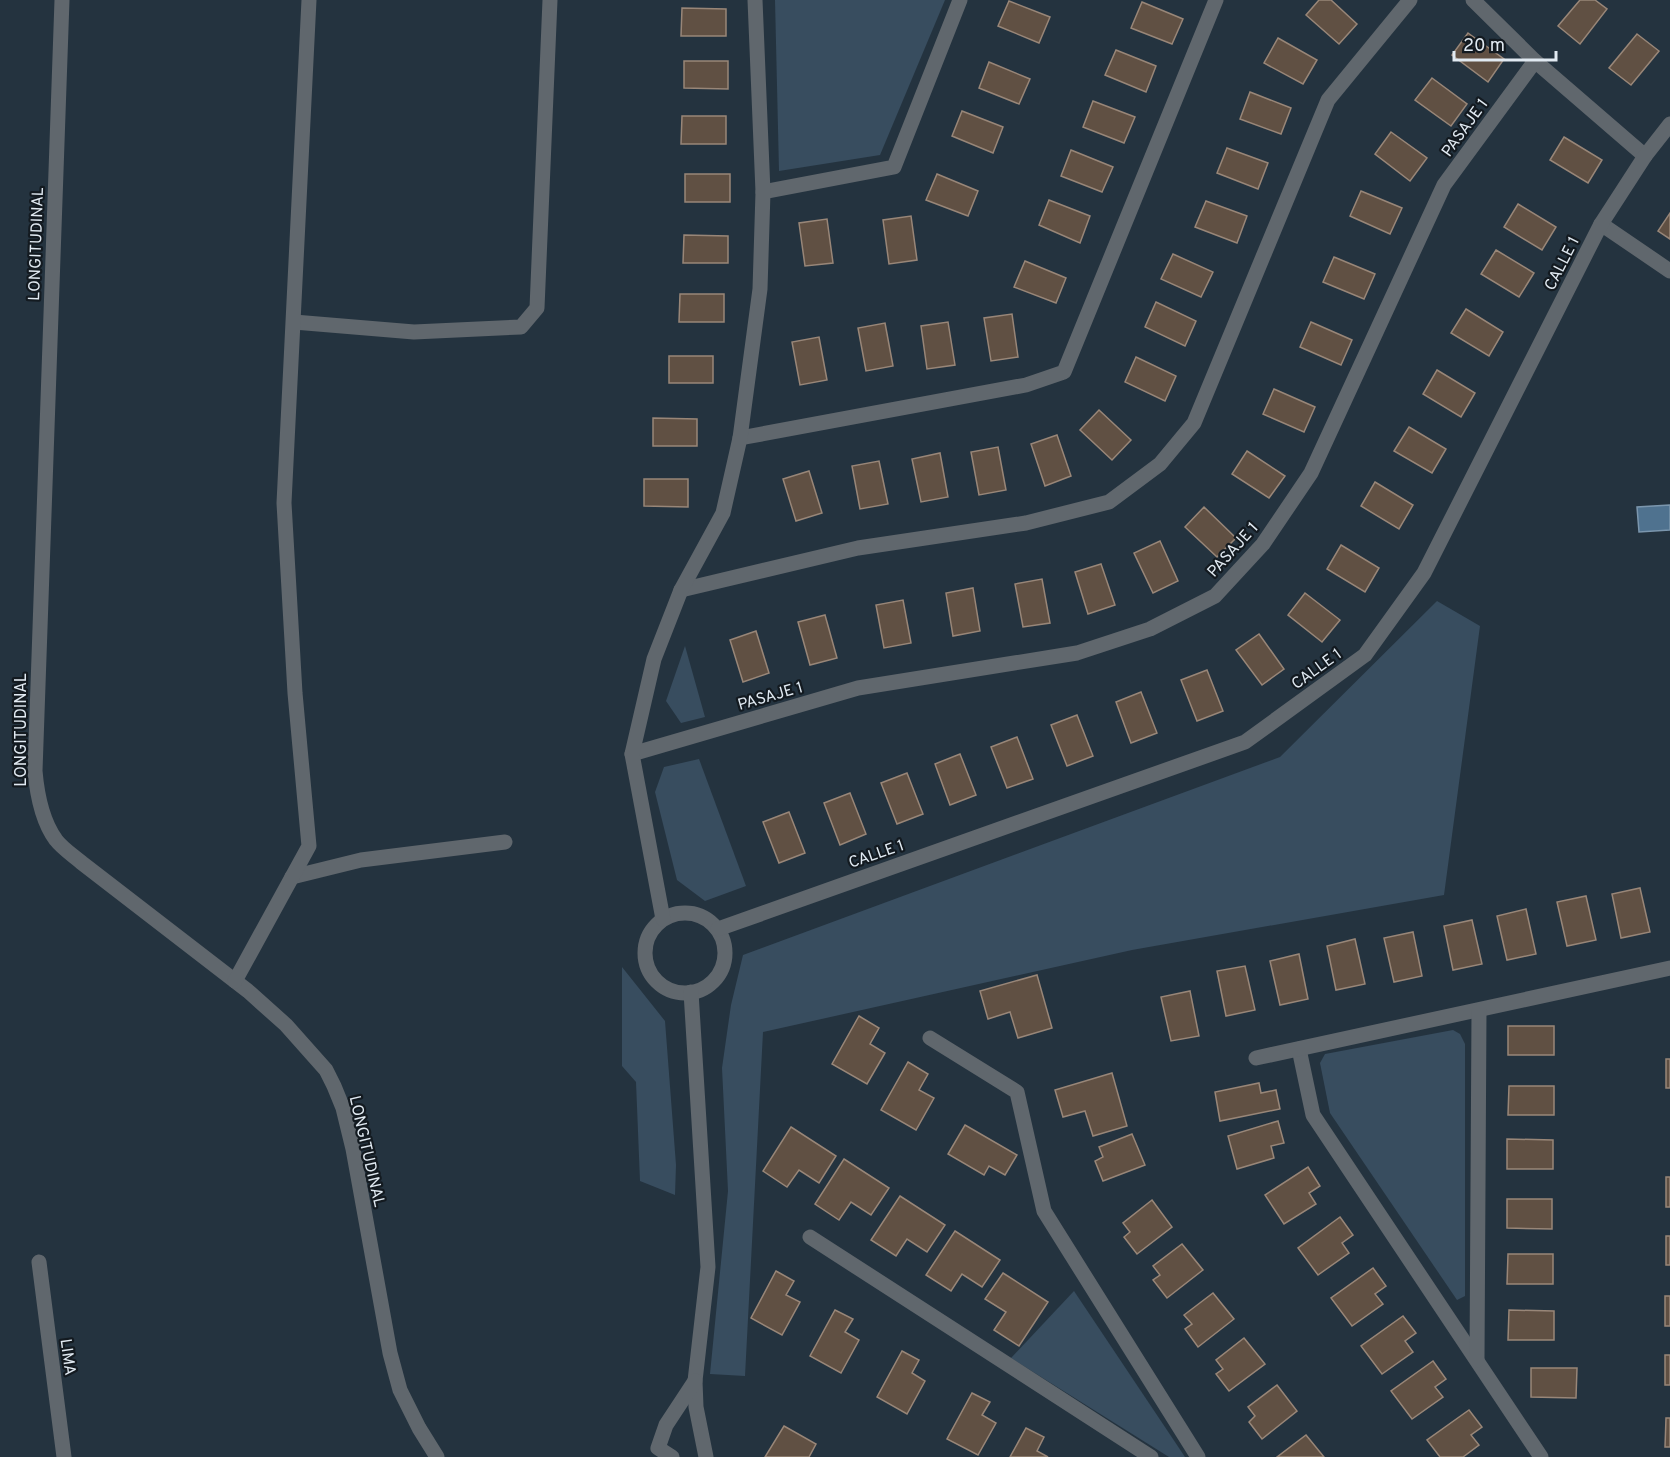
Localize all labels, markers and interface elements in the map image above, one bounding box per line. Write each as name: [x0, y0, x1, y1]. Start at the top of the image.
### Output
scale bar: [1454, 24, 1556, 62]
text: 20 m: [1463, 35, 1505, 58]
street label: PASAJE 1: [1438, 95, 1493, 161]
street label: LONGITUDINAL: [25, 187, 49, 301]
street label: CALLE 1: [1541, 234, 1585, 294]
street label: PASAJE 1: [1204, 519, 1263, 582]
street label: CALLE 1: [1288, 645, 1346, 695]
street label: LONGITUDINAL: [12, 673, 32, 787]
street label: PASAJE 1: [736, 678, 806, 716]
street label: CALLE 1: [846, 836, 907, 874]
street label: LONGITUDINAL: [344, 1094, 389, 1209]
street label: LIMA: [55, 1338, 80, 1377]

